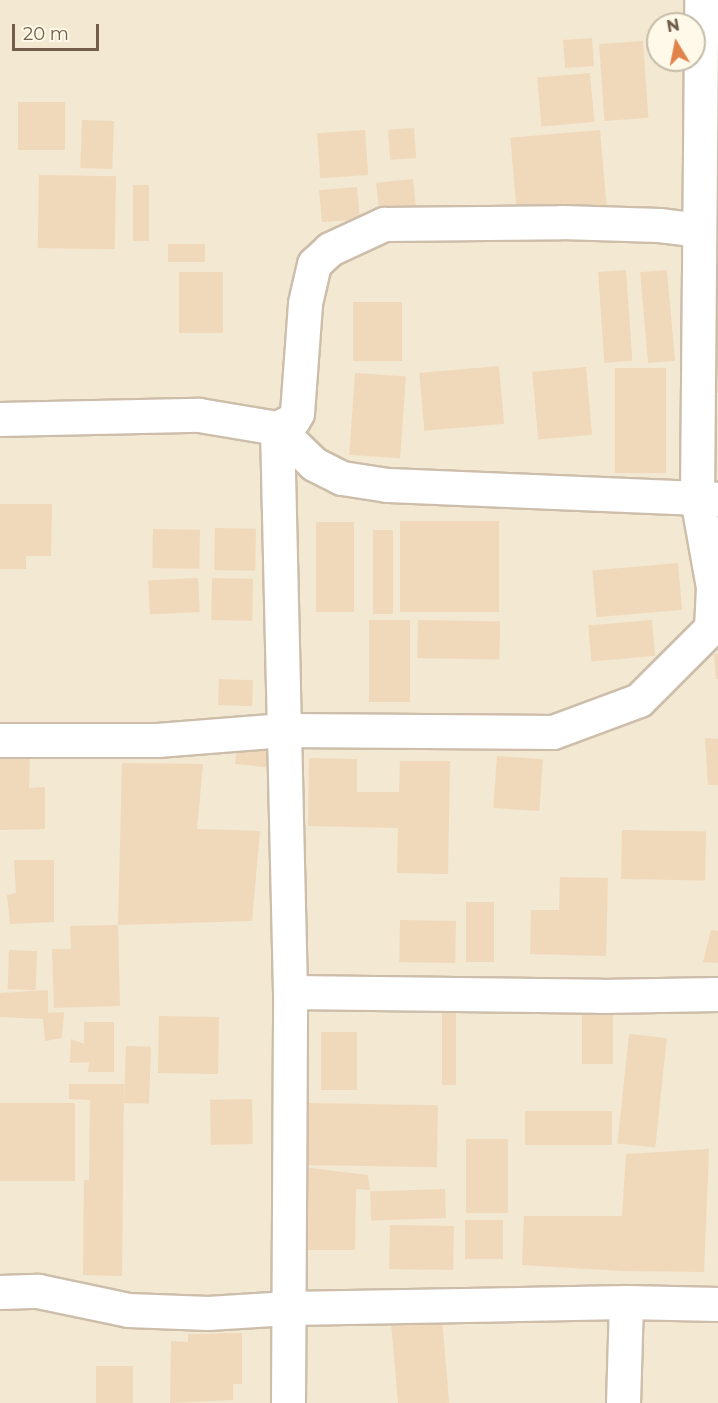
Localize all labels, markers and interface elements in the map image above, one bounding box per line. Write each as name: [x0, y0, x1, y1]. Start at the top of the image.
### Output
scale bar: [15, 12, 102, 50]
north arrow: [646, 12, 706, 72]
text: N: [665, 15, 681, 36]
text: 20 m: [23, 23, 69, 45]

